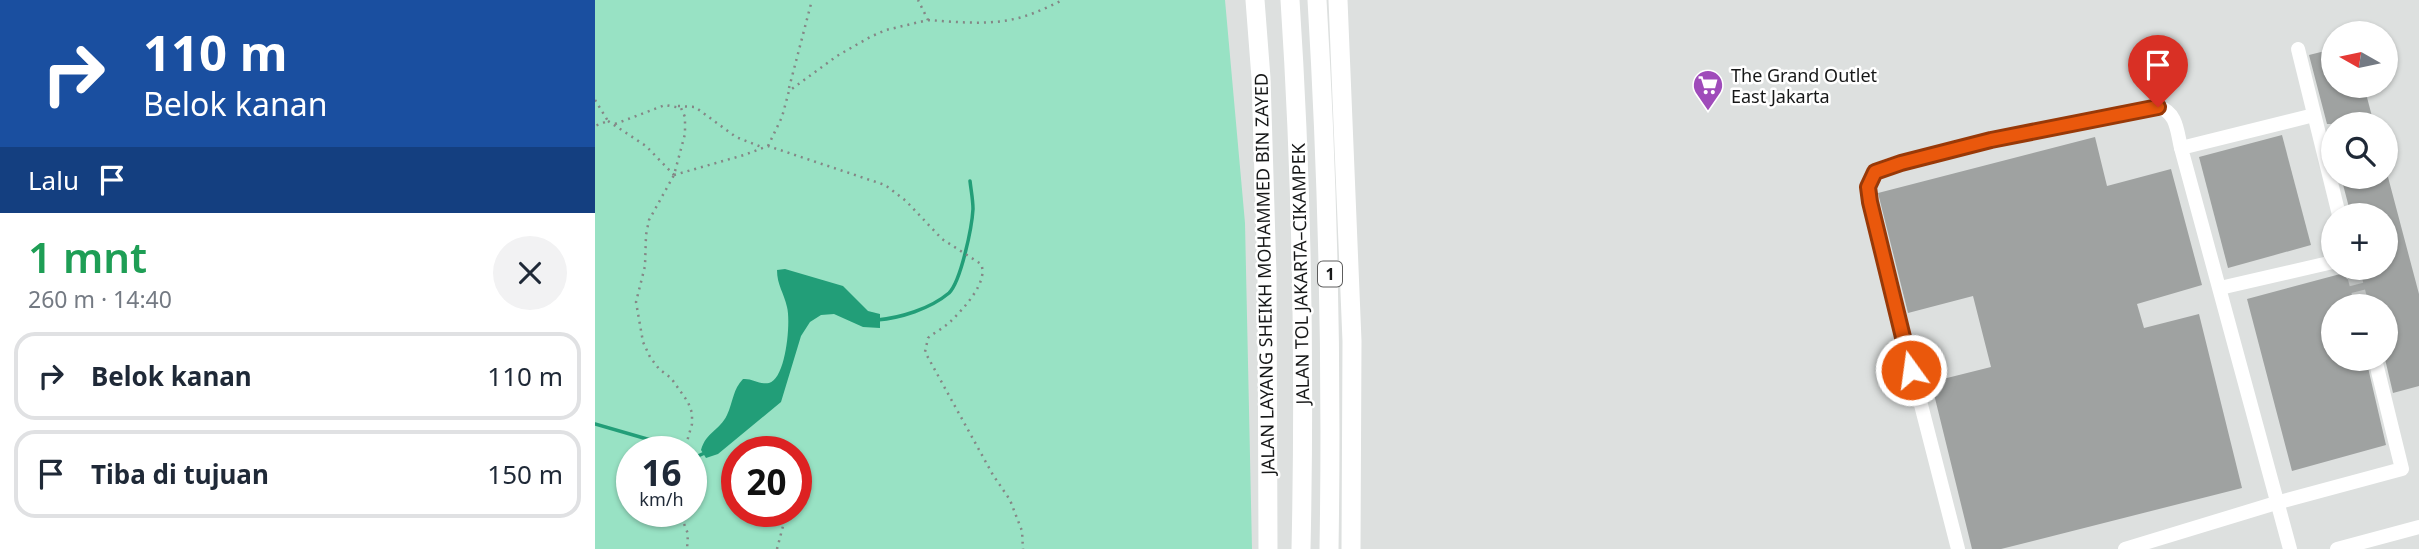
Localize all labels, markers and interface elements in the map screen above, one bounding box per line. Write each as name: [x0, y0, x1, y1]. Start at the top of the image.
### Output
text: 110 m: [143, 19, 288, 85]
north arrow: [2321, 21, 2397, 98]
map controls: [2321, 21, 2398, 371]
icon: right: [28, 28, 119, 119]
pin: [2128, 35, 2188, 107]
icon: arrive: [2139, 46, 2177, 84]
place label: The Grand Outlet East Jakarta: [1731, 63, 1878, 108]
supermarket icon: The Grand Outlet East Jakarta: [1691, 68, 1725, 112]
street label: JALAN LAYANG SHEIKH MOHAMMED BIN ZAYED: [1248, 73, 1280, 477]
text: Belok kanan: [143, 82, 327, 125]
button: search: [2321, 112, 2398, 189]
street label: JALAN TOL JAKARTA–CIKAMPEK: [1286, 142, 1314, 407]
icon: arrive: [93, 161, 131, 199]
text: Lalu: [28, 162, 79, 198]
button: +: [2321, 203, 2398, 280]
text: 1 mnt: [28, 228, 147, 285]
button: close: [493, 236, 567, 310]
road number: 1: [1318, 262, 1342, 286]
text: 260 m · 14:40: [28, 283, 172, 315]
button: −: [2321, 294, 2398, 371]
position arrow: [1874, 333, 1948, 407]
icon: right: [32, 357, 70, 395]
text: Belok kanan: [91, 358, 252, 394]
text: 110 m: [487, 358, 563, 394]
speed limit sign: 20: [721, 436, 812, 527]
text: 16: [641, 449, 682, 496]
icon: arrive: [32, 455, 70, 493]
text: Tiba di tujuan: [91, 456, 269, 492]
text: 150 m: [487, 456, 563, 492]
text: km/h: [639, 487, 684, 511]

